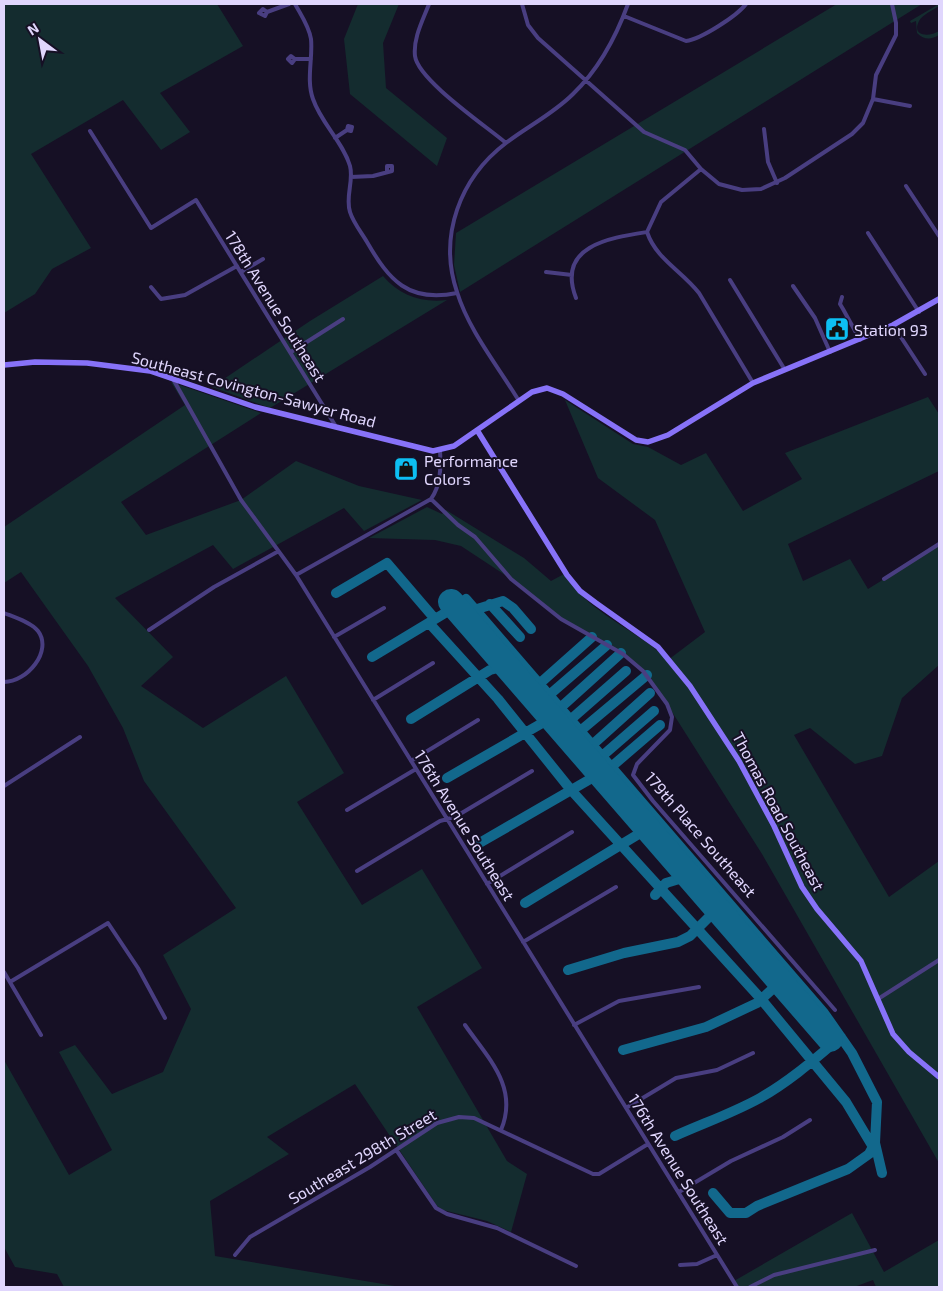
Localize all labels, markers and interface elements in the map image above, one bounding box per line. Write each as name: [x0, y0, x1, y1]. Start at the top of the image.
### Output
north arrow: [15, 15, 65, 65]
text: N: [24, 19, 42, 38]
street label: 178th Avenue Southeast: [222, 227, 330, 385]
public building icon: Station 93: [824, 316, 850, 342]
place label: Station 93: [854, 320, 928, 339]
street label: Southeast Covington-Sawyer Road: [130, 347, 378, 431]
place label: Performance Colors: [424, 451, 518, 488]
shop icon: Performance Colors: [393, 456, 419, 482]
street label: Thomas Road Southeast: [729, 728, 829, 894]
street label: 176th Avenue Southeast: [411, 746, 519, 904]
street label: 179th Place Southeast: [641, 768, 761, 900]
street label: 176th Avenue Southeast: [625, 1090, 733, 1248]
street label: Southeast 298th Street: [285, 1104, 439, 1208]

